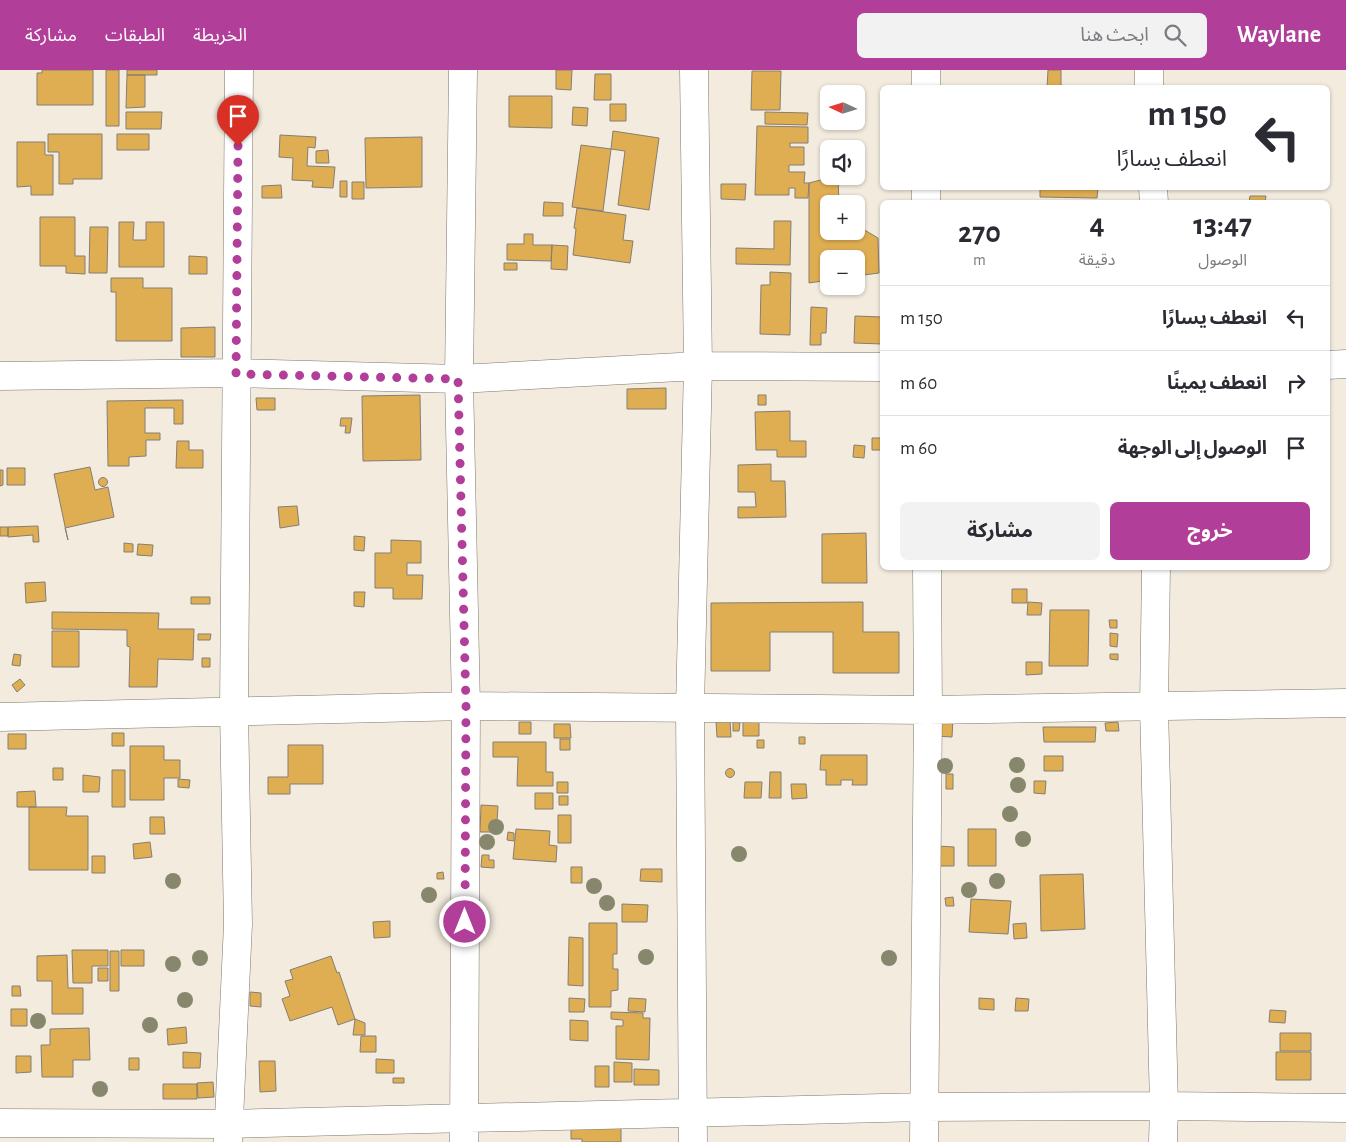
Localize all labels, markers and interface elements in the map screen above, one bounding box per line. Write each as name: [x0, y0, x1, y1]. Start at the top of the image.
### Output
search box: [857, 13, 1207, 58]
icon: search: [1161, 21, 1189, 49]
text: Waylane: [1237, 23, 1321, 47]
text: ابحث هنا: [1080, 26, 1149, 45]
text: مشاركة: [25, 27, 77, 45]
text: الطبقات: [105, 27, 165, 45]
text: الخريطة: [193, 27, 247, 45]
north arrow: [820, 85, 865, 130]
map controls: [820, 85, 865, 295]
pin: [217, 95, 259, 146]
text: 150 m: [1147, 97, 1227, 132]
icon: arrive: [224, 102, 252, 130]
icon: left: [1245, 105, 1310, 170]
button: sound: [820, 140, 865, 185]
text: انعطف يسارًا: [1117, 148, 1227, 170]
button: +: [820, 195, 865, 240]
text: 4: [1090, 210, 1105, 240]
text: 13:47: [1193, 210, 1252, 240]
text: 270: [958, 218, 1001, 248]
button: −: [820, 250, 865, 295]
text: m: [973, 252, 986, 268]
text: دقيقة: [1079, 252, 1115, 268]
text: الوصول: [1198, 252, 1247, 268]
icon: left: [1282, 304, 1310, 332]
text: 150 m: [900, 309, 943, 328]
text: انعطف يسارًا: [1162, 309, 1267, 328]
icon: right: [1282, 369, 1310, 397]
text: 60 m: [900, 374, 937, 393]
text: انعطف يمينًا: [1167, 374, 1267, 393]
icon: arrive: [1282, 434, 1310, 462]
text: 60 m: [900, 439, 937, 458]
text: الوصول إلى الوجهة: [1118, 439, 1267, 458]
button: مشاركة: [900, 502, 1100, 560]
button: خروج: [1110, 502, 1310, 560]
position arrow: [438, 895, 490, 947]

